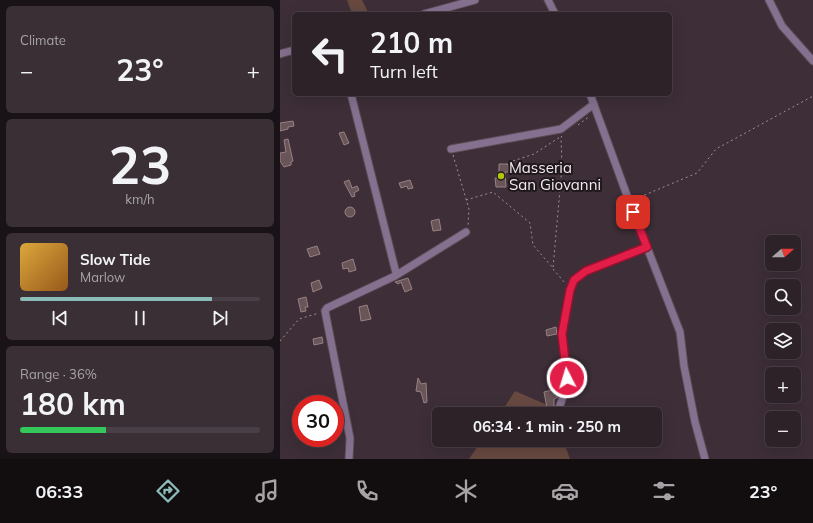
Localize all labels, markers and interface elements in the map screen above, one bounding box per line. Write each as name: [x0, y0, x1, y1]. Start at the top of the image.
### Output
text: 210 m: [370, 25, 453, 60]
icon: left: [304, 28, 356, 80]
text: Climate: [20, 32, 66, 48]
text: 23°: [116, 51, 164, 89]
text: −: [20, 57, 33, 85]
text: +: [247, 57, 260, 85]
text: Turn left: [370, 60, 438, 83]
text: 23: [109, 132, 171, 197]
place label: Masseria San Giovanni: [509, 158, 601, 194]
marker: Masseria San Giovanni: [496, 171, 506, 181]
text: km/h: [125, 191, 155, 207]
pin: [616, 195, 650, 229]
icon: arrive: [622, 201, 644, 223]
north arrow: [765, 235, 801, 271]
map controls: [765, 235, 801, 447]
text: Slow Tide: [80, 250, 150, 269]
text: Marlow: [80, 269, 125, 285]
button: search: [765, 279, 801, 315]
icon: previous: [49, 307, 71, 329]
icon: pause: [129, 307, 151, 329]
icon: next: [209, 307, 231, 329]
button: layers: [765, 323, 801, 359]
position arrow: [546, 357, 588, 399]
text: Range · 36%: [20, 366, 97, 382]
button: +: [765, 367, 801, 403]
text: 180 km: [20, 385, 126, 423]
speed limit sign: 30: [292, 395, 344, 447]
button: −: [765, 411, 801, 447]
text: 06:34 · 1 min · 250 m: [473, 417, 621, 436]
icon: directions: [154, 477, 182, 505]
icon: music: [253, 477, 281, 505]
icon: phone: [353, 477, 381, 505]
icon: climate: [452, 477, 480, 505]
icon: car: [551, 477, 579, 505]
icon: filters: [650, 477, 678, 505]
text: 06:33: [36, 480, 83, 503]
text: 23°: [749, 480, 777, 503]

